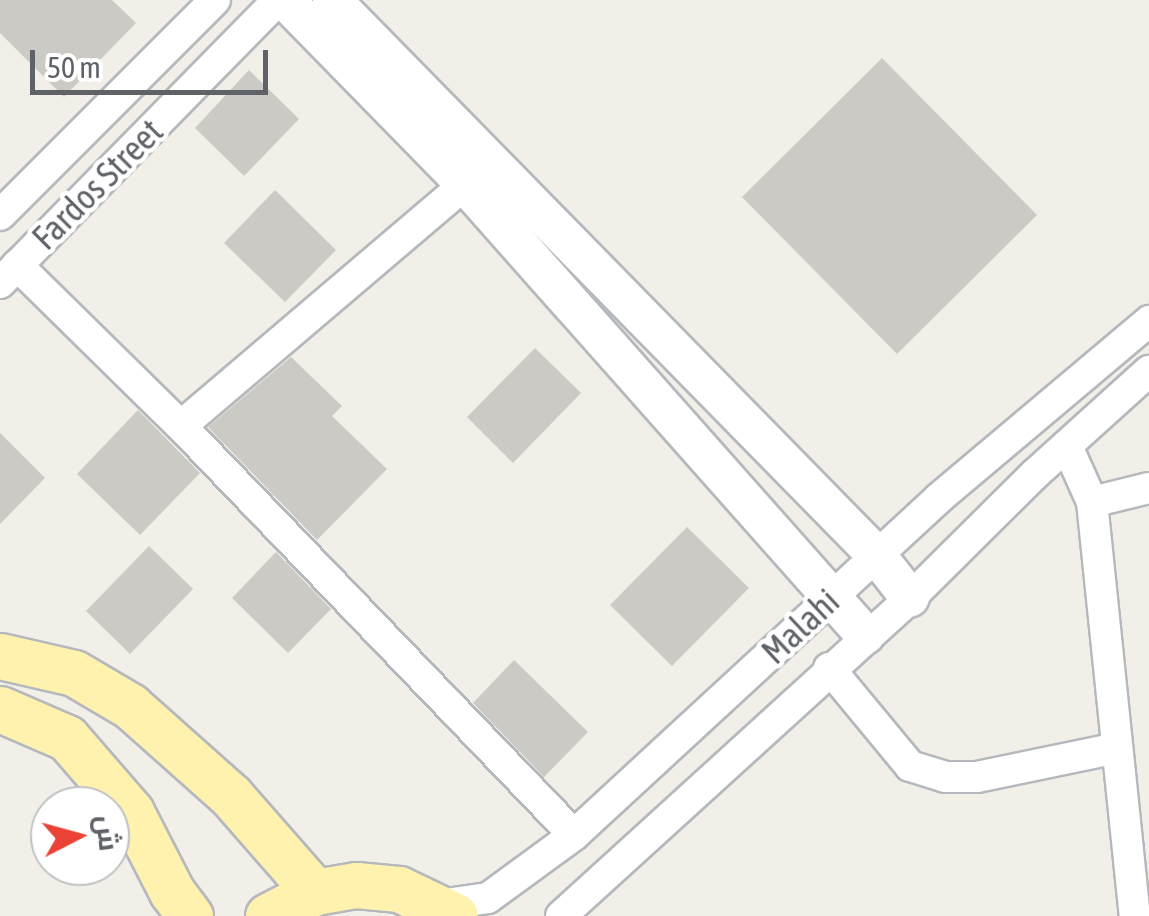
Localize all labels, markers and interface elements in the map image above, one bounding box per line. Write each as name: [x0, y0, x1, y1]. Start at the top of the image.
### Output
scale bar: [35, 30, 272, 92]
text: 50 m: [47, 50, 101, 84]
street label: Fardos Street: [23, 110, 171, 258]
street label: Malahi: [753, 580, 847, 672]
north arrow: [30, 786, 130, 886]
text: ش: [90, 814, 126, 853]

